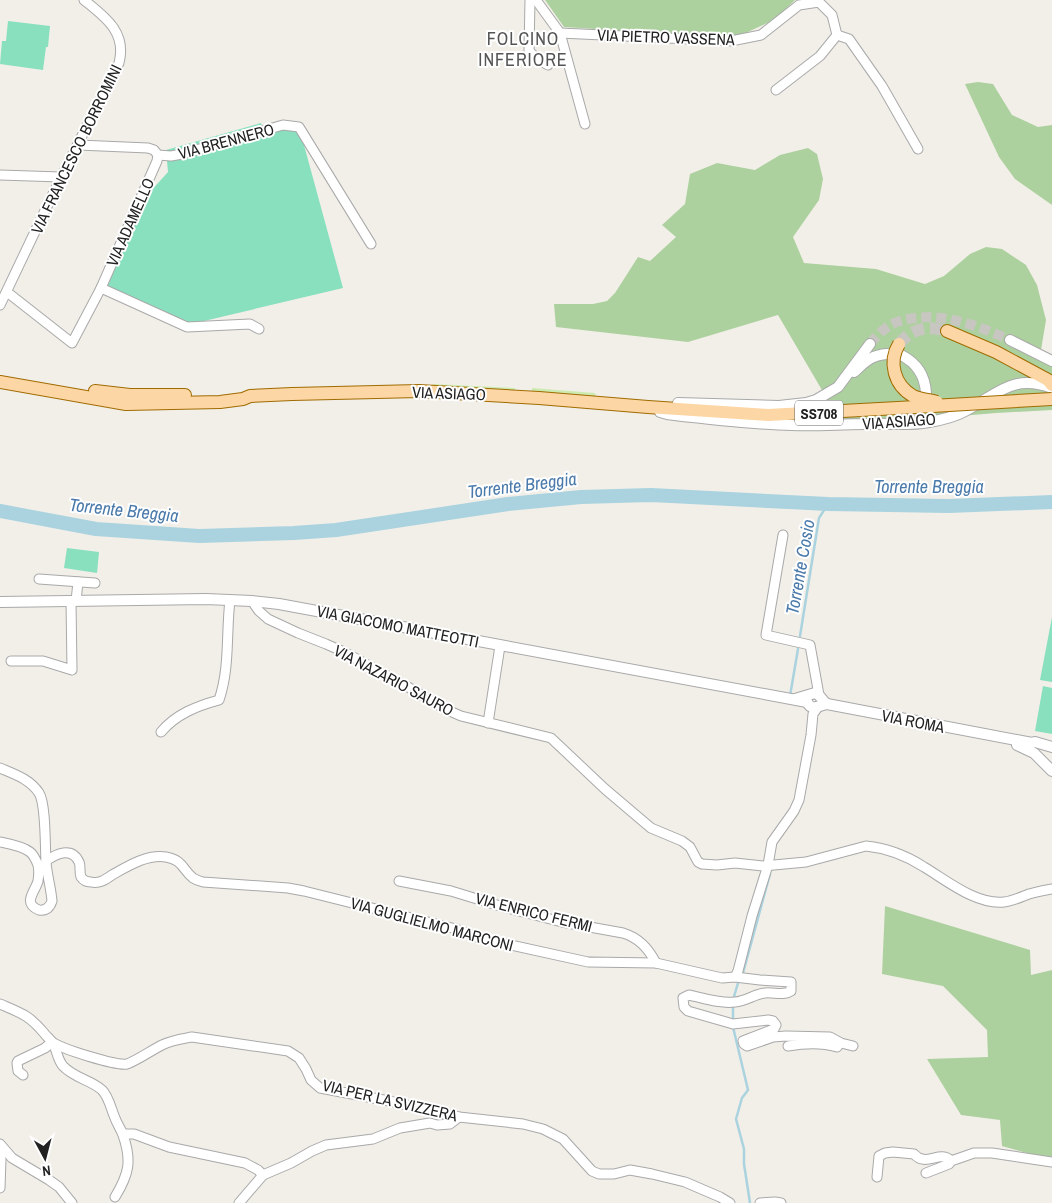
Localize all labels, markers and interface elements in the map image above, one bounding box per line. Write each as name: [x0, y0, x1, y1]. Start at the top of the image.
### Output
street label: VIA PIETRO VASSENA: [597, 24, 735, 50]
district label: FOLCINO INFERIORE: [478, 26, 568, 72]
street label: VIA FRANCESCO BORROMINI: [25, 61, 127, 237]
street label: VIA BRENNERO: [176, 118, 276, 164]
street label: VIA ADAMELLO: [101, 174, 159, 270]
street label: VIA ASIAGO: [412, 381, 486, 405]
road number: SS708: [795, 400, 843, 426]
street label: VIA ASIAGO: [861, 407, 937, 435]
water label: Torrente Breggia: [466, 466, 578, 504]
water label: Torrente Breggia: [874, 474, 984, 499]
water label: Torrente Breggia: [68, 492, 180, 528]
water label: Torrente Cosio: [779, 517, 821, 617]
street label: VIA GIACOMO MATTEOTTI: [315, 600, 481, 652]
street label: VIA NAZARIO SAURO: [330, 639, 458, 721]
street label: VIA ROMA: [880, 704, 946, 738]
street label: VIA ENRICO FERMI: [473, 887, 595, 937]
street label: VIA GUGLIELMO MARCONI: [348, 892, 516, 956]
street label: VIA PER LA SVIZZERA: [320, 1074, 460, 1126]
north arrow: [20, 1133, 70, 1183]
text: N: [41, 1161, 52, 1180]

